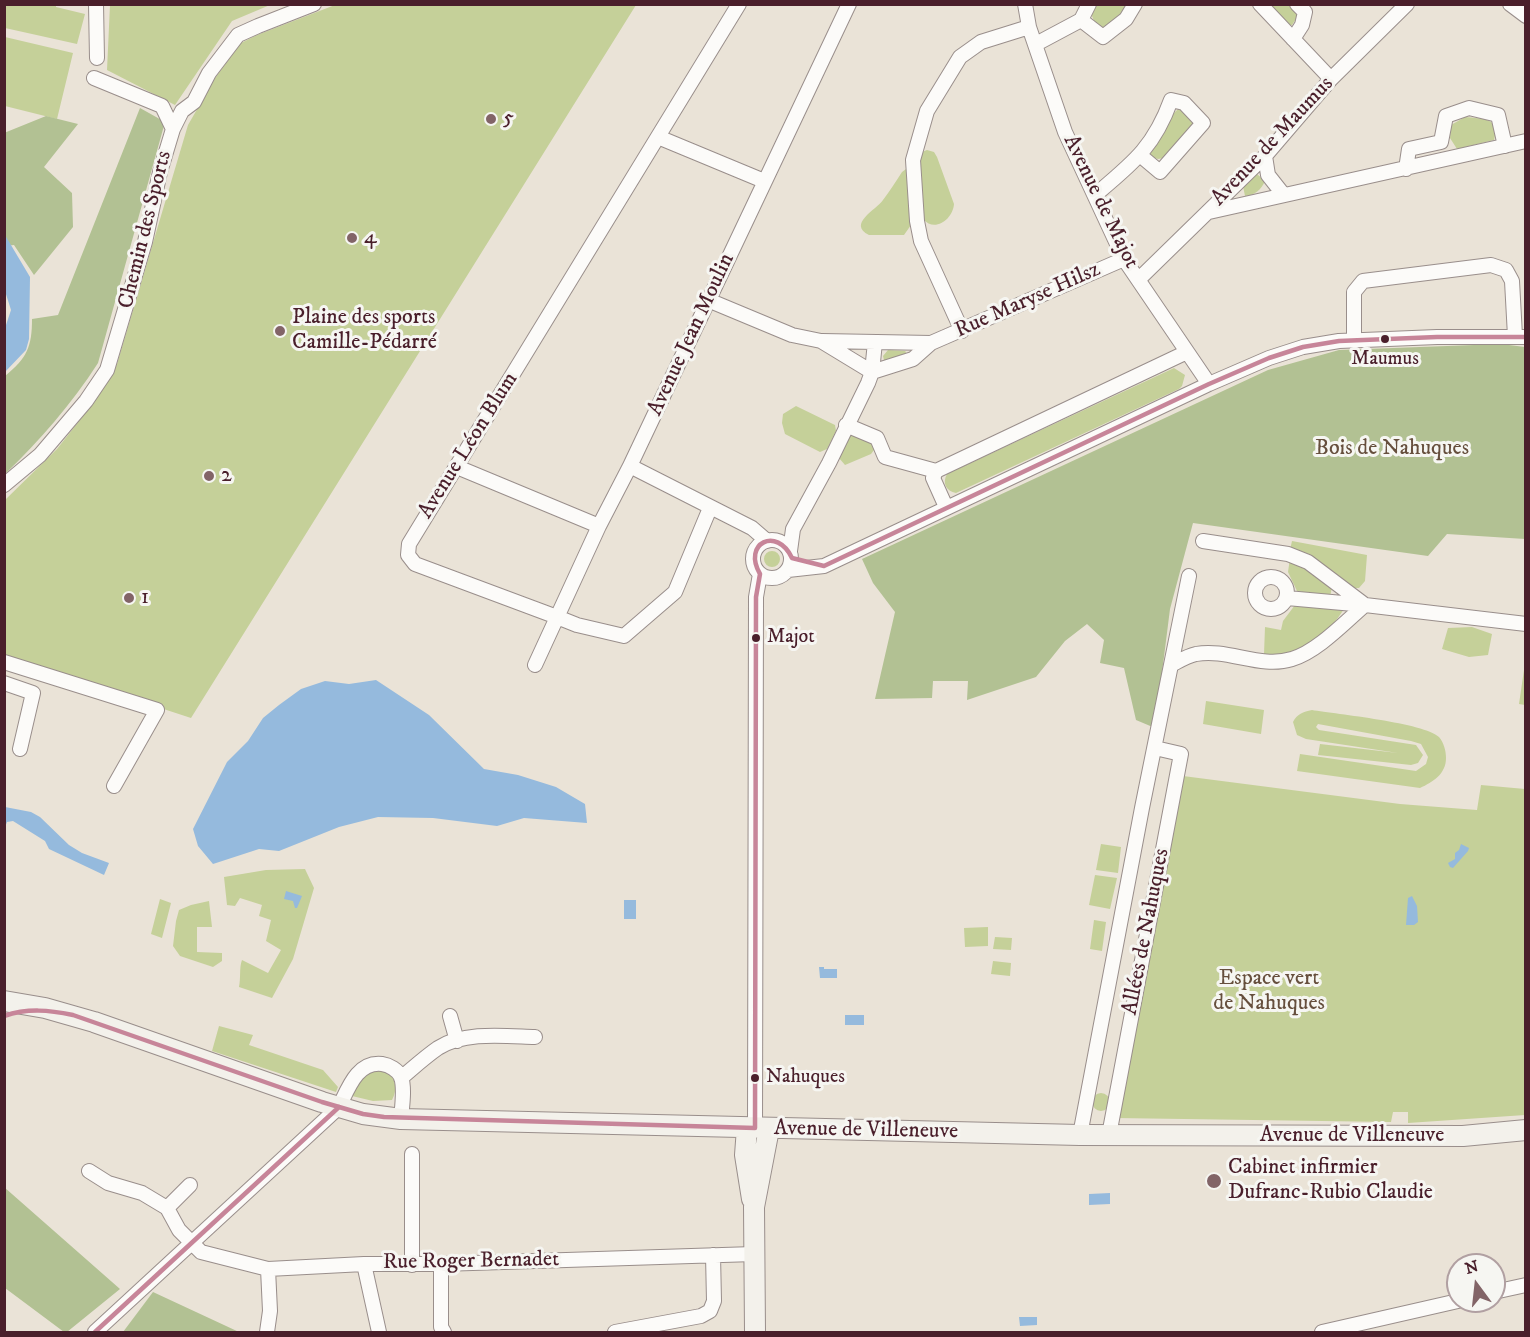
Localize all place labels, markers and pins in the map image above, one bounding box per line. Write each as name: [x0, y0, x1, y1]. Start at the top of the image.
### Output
place label: 5: [503, 106, 514, 132]
marker: 5: [484, 112, 498, 126]
place label: 4: [364, 225, 377, 251]
marker: 4: [345, 231, 359, 245]
place label: Plaine des sports Camille-Pédarré: [292, 305, 437, 356]
marker: Plaine des sports Camille-Pédarré: [273, 324, 287, 338]
marker: Maumus: [1379, 333, 1391, 345]
place label: Maumus: [1351, 348, 1419, 372]
place label: 2: [221, 463, 232, 489]
marker: 2: [202, 469, 216, 483]
place label: 1: [141, 585, 149, 611]
marker: 1: [122, 591, 136, 605]
place label: Majot: [767, 626, 815, 650]
marker: Majot: [750, 632, 762, 644]
place label: Nahuques: [766, 1066, 845, 1090]
marker: Nahuques: [749, 1072, 761, 1084]
place label: Cabinet infirmier Dufranc-Rubio Claudie: [1228, 1155, 1433, 1206]
marker: Cabinet infirmier Dufranc-Rubio Claudie: [1205, 1172, 1223, 1190]

